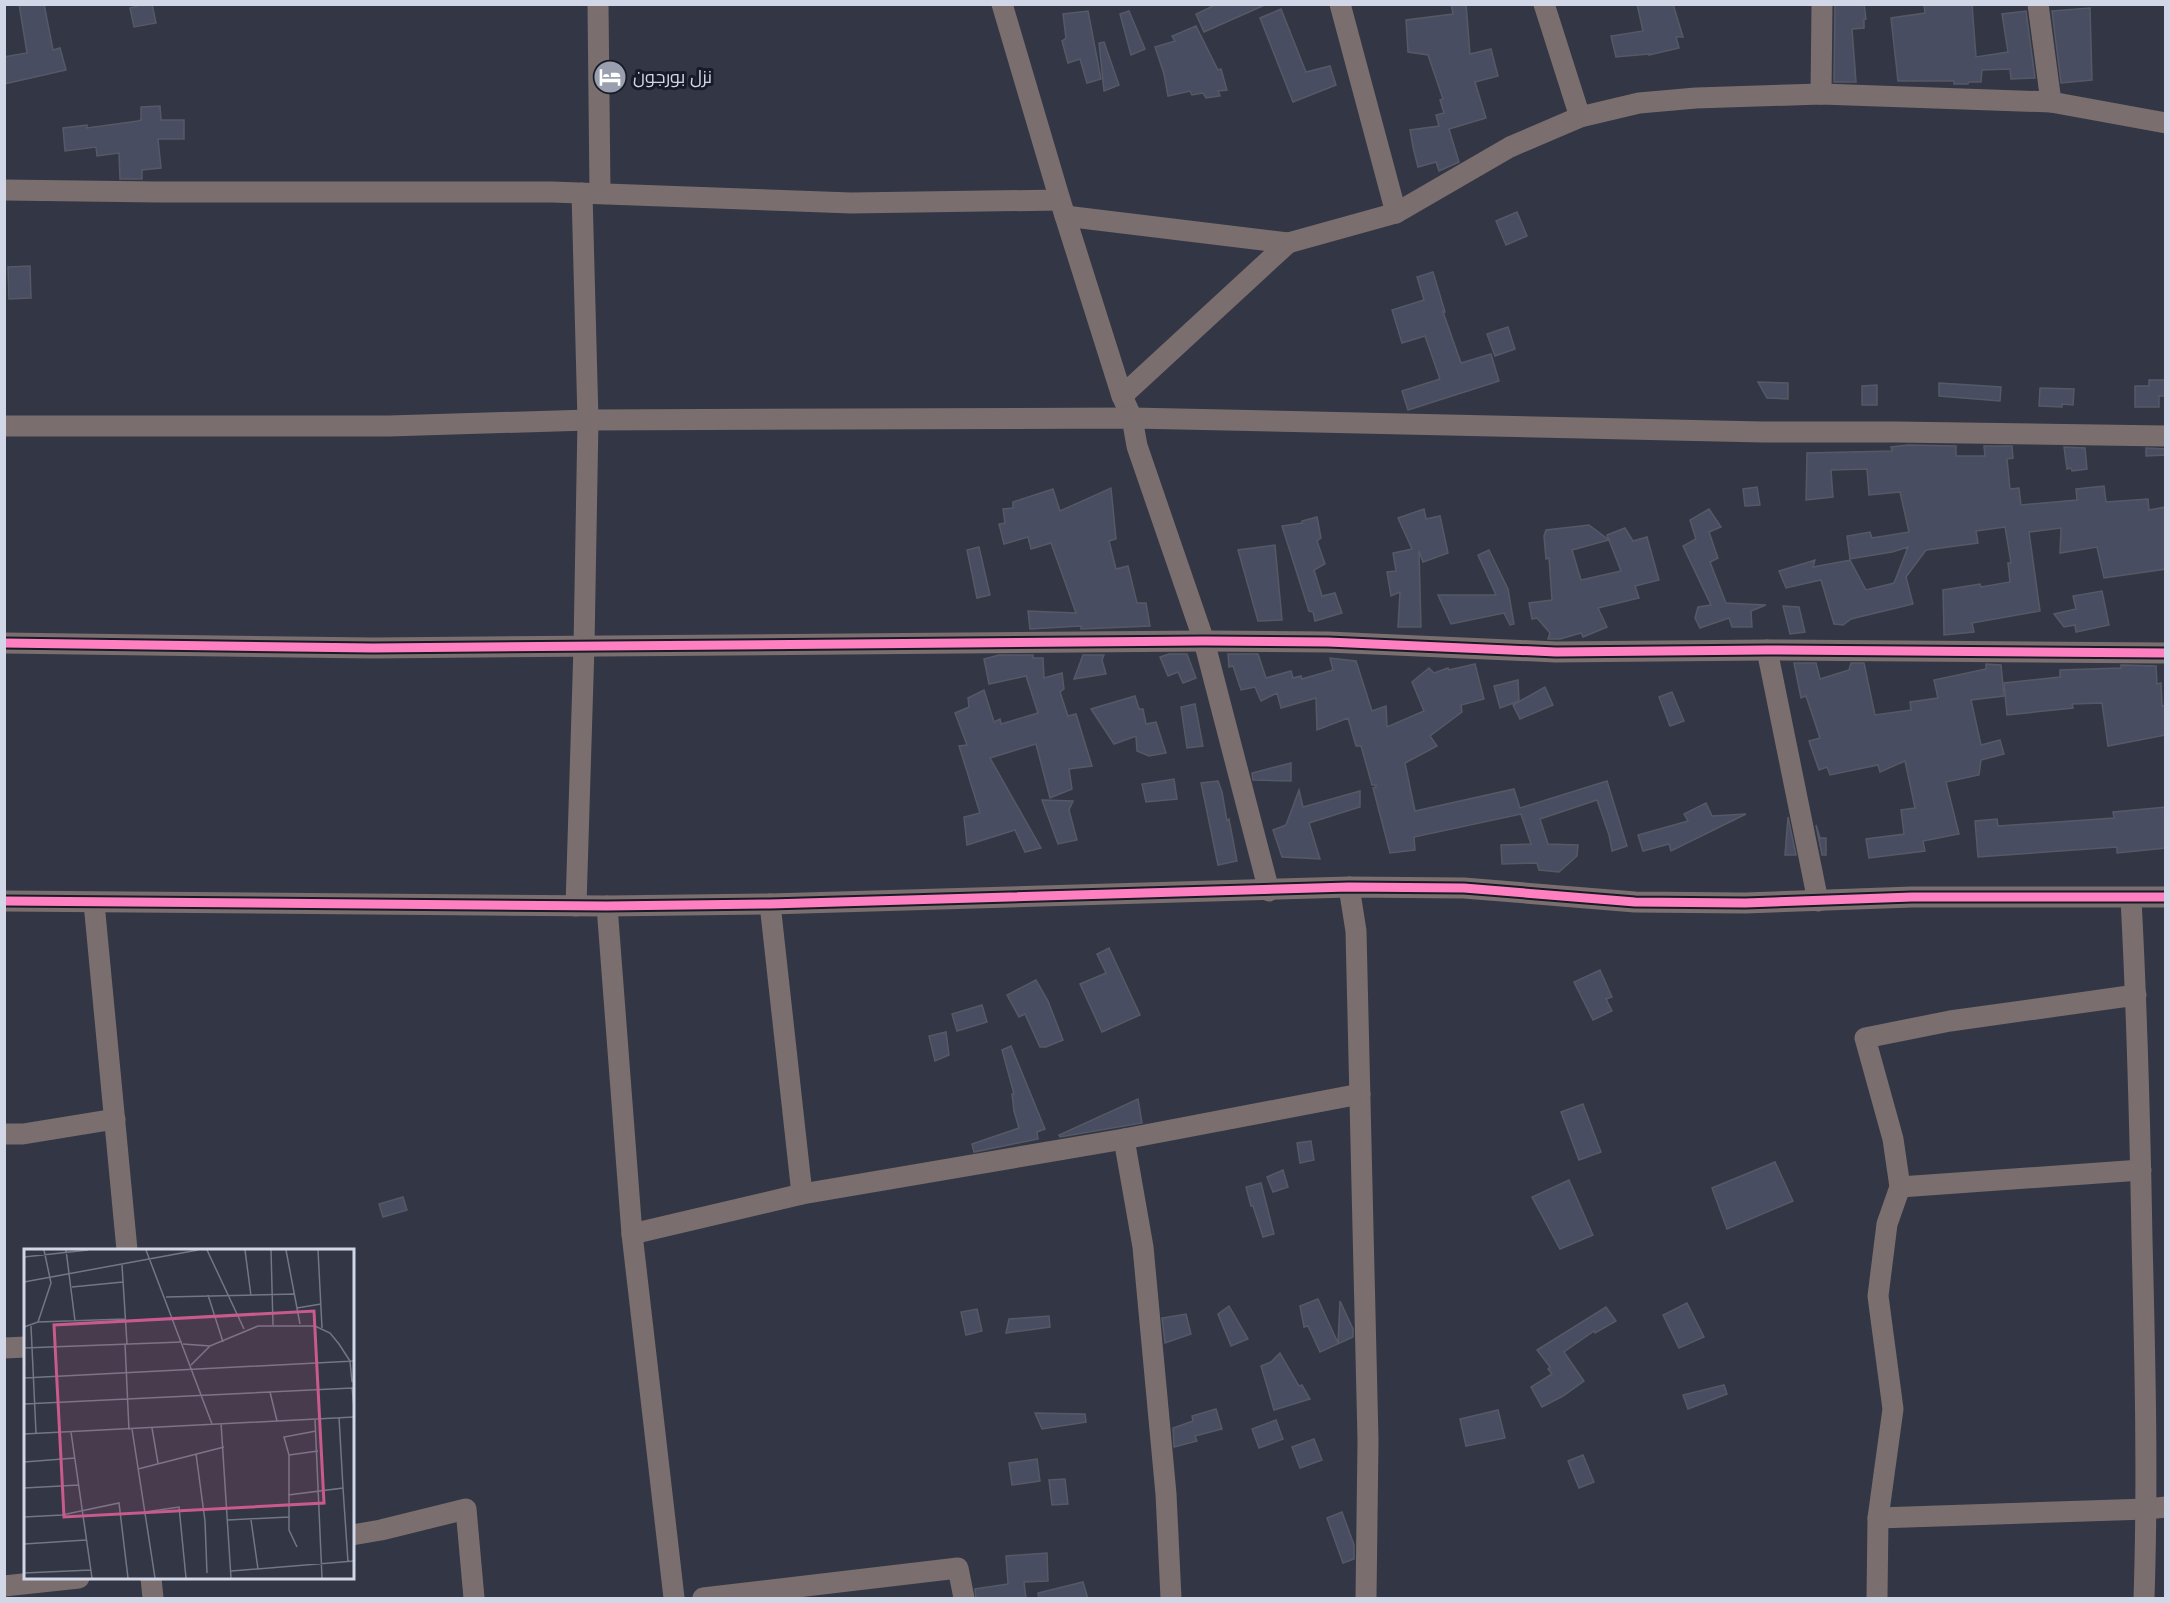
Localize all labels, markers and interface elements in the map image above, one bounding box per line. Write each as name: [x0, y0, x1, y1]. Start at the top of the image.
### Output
hotel icon: نزل بورجون: [592, 59, 628, 95]
place label: نزل بورجون: [633, 65, 712, 89]
inset map: [24, 1249, 354, 1579]

